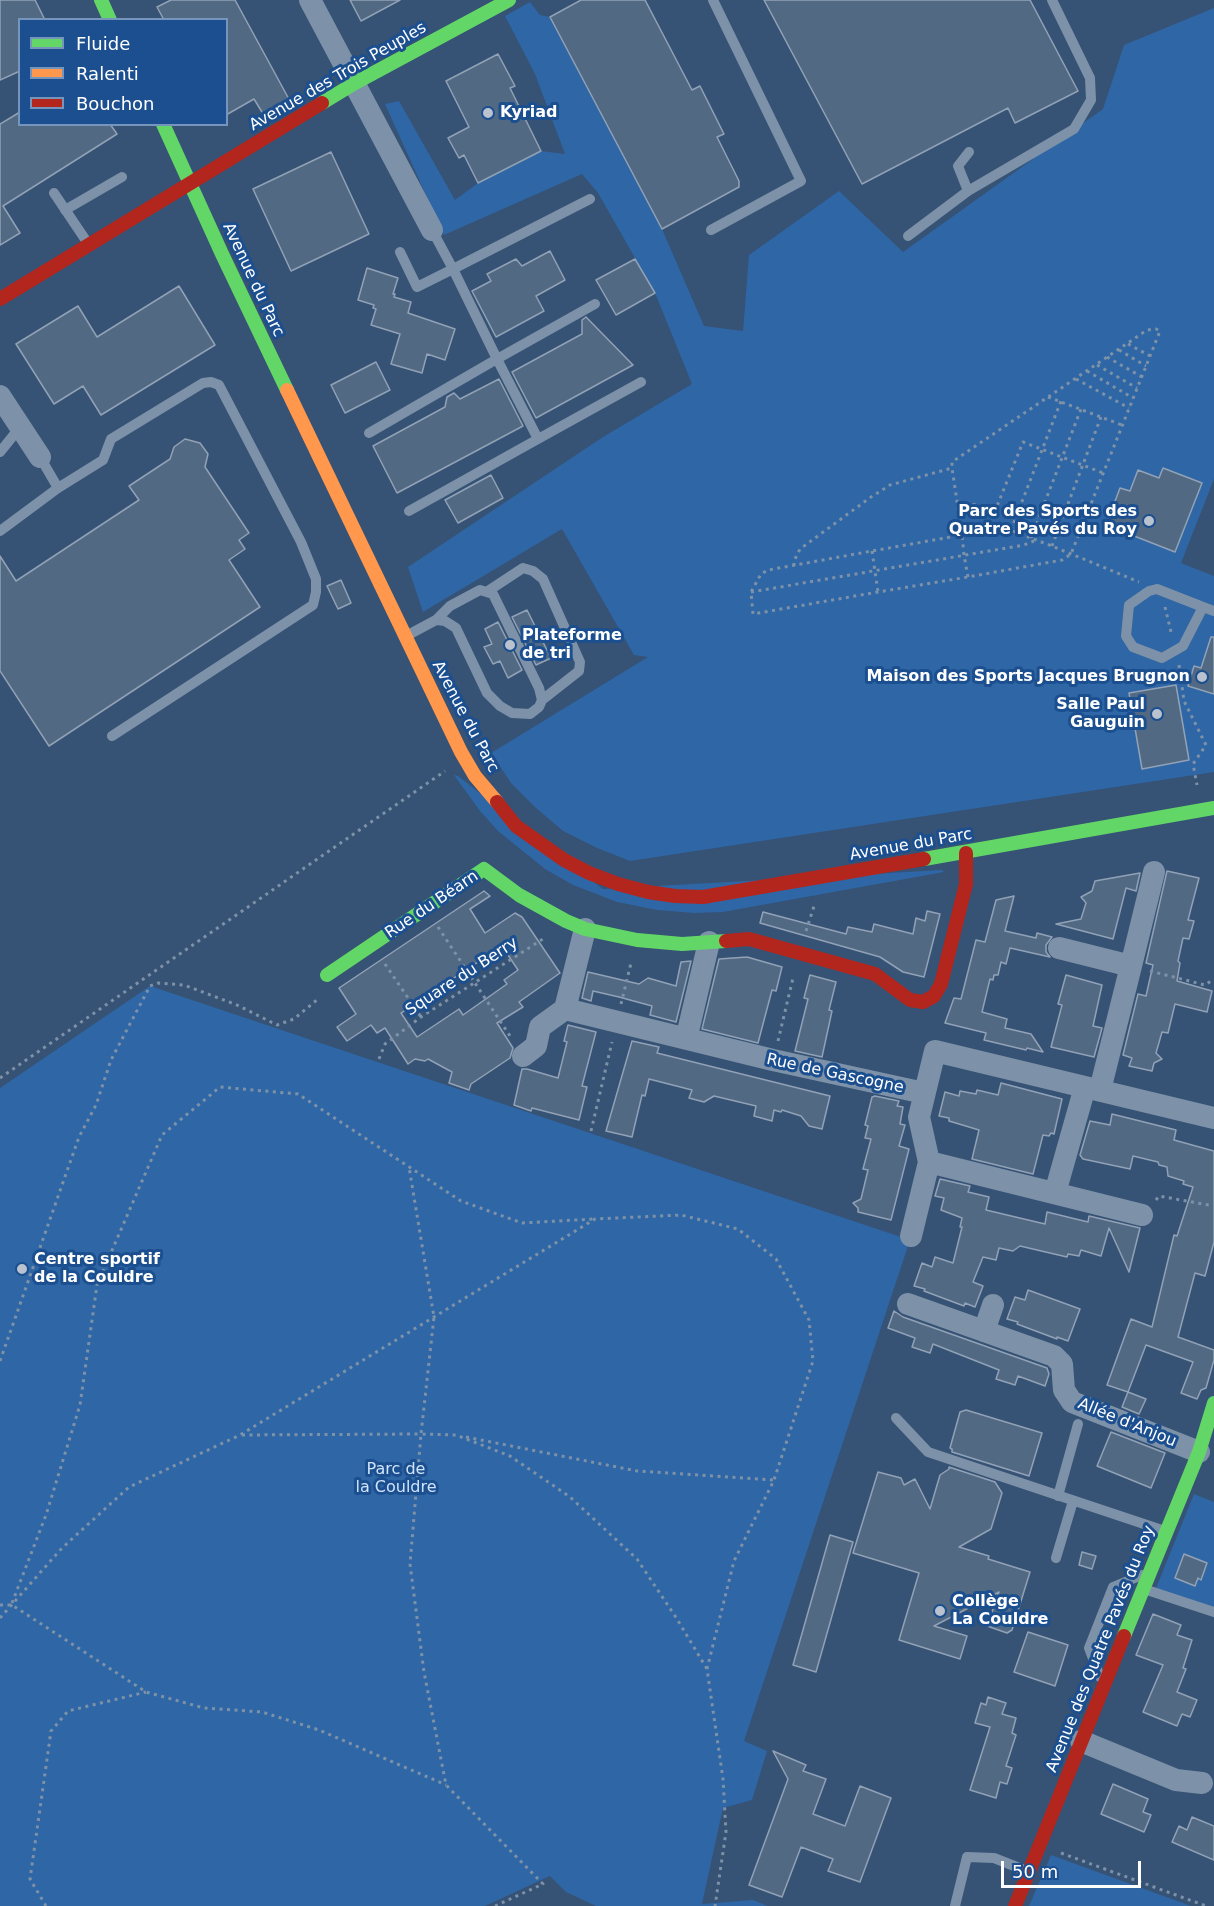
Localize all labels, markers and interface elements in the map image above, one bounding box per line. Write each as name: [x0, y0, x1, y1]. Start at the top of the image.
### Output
legend: [18, 18, 228, 126]
street label: Avenue des Trois Peuples: [246, 18, 430, 136]
text: Fluide: [76, 33, 130, 54]
text: Ralenti: [76, 63, 139, 84]
text: Bouchon: [76, 93, 155, 114]
place label: Kyriad: [500, 103, 557, 123]
marker: Kyriad: [481, 106, 495, 120]
street label: Avenue du Parc: [218, 220, 288, 340]
place label: Parc des Sports des Quatre Pavés du Roy: [949, 502, 1137, 540]
marker: Parc des Sports des Quatre Pavés du Roy: [1142, 514, 1156, 528]
place label: Plateforme de tri: [522, 626, 622, 664]
marker: Plateforme de tri: [503, 638, 517, 652]
street label: Avenue du Parc: [427, 658, 503, 776]
place label: Maison des Sports Jacques Brugnon: [867, 667, 1190, 687]
marker: Maison des Sports Jacques Brugnon: [1195, 670, 1209, 684]
place label: Salle Paul Gauguin: [1056, 695, 1145, 733]
marker: Salle Paul Gauguin: [1150, 707, 1164, 721]
street label: Avenue du Parc: [848, 825, 974, 865]
street label: Rue du Béarn: [382, 867, 482, 943]
street label: Square du Berry: [402, 934, 522, 1020]
street label: Rue de Gascogne: [765, 1050, 905, 1098]
place label: Centre sportif de la Couldre: [34, 1250, 160, 1288]
marker: Centre sportif de la Couldre: [15, 1262, 29, 1276]
street label: Allée d'Anjou: [1075, 1395, 1179, 1451]
park label: Parc de la Couldre: [355, 1460, 437, 1498]
street label: Avenue des Quatre Pavés du Roy: [1043, 1523, 1159, 1775]
place label: Collège La Couldre: [952, 1592, 1048, 1630]
marker: Collège La Couldre: [933, 1604, 947, 1618]
scale bar: [1004, 1849, 1144, 1887]
text: 50 m: [1012, 1861, 1058, 1882]

